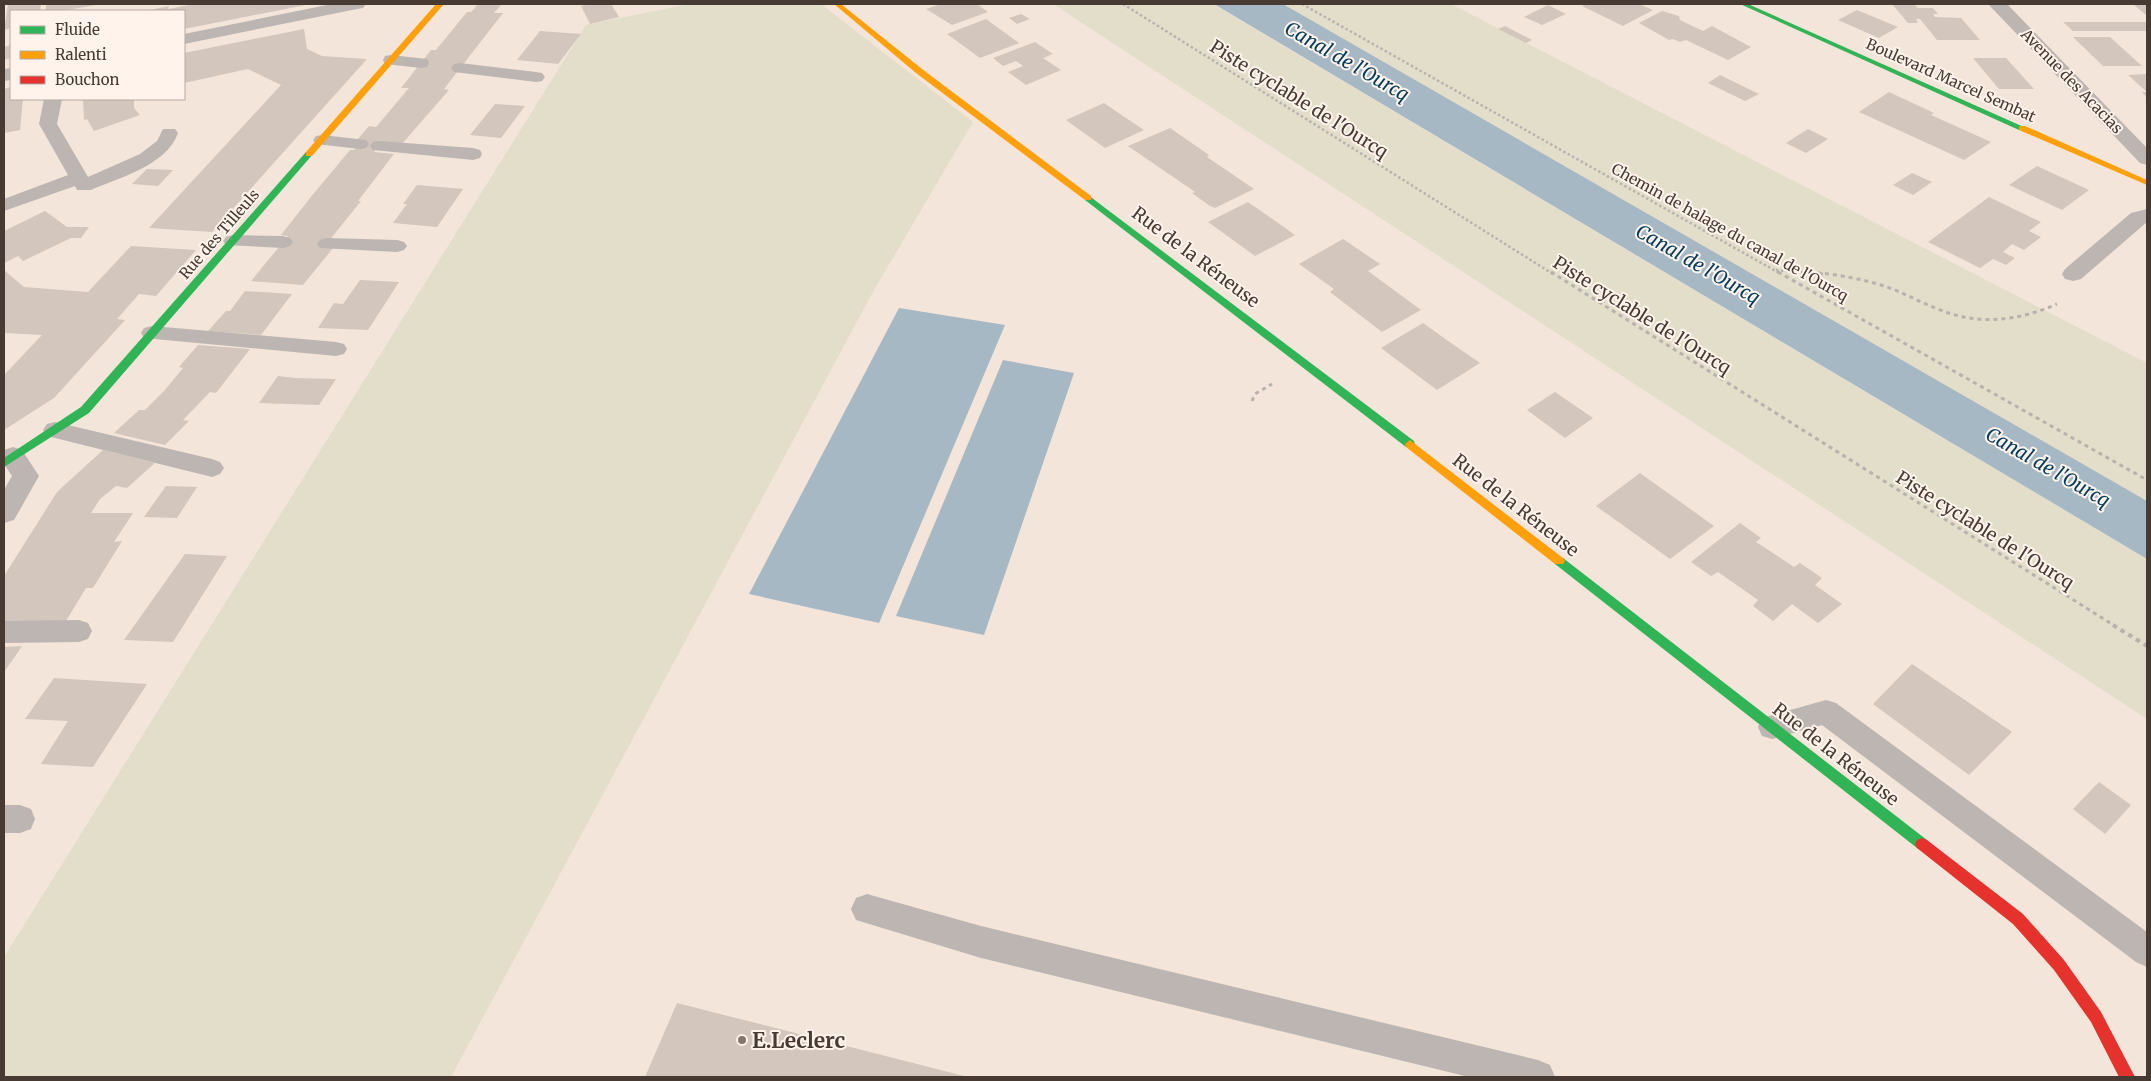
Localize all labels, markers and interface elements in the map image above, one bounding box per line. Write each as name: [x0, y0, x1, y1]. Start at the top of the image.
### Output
legend: [10, 10, 185, 100]
water label: Canal de l'Ourcq: [1281, 16, 1413, 106]
text: Fluide: [55, 20, 100, 39]
street label: Avenue des Acacias: [2016, 24, 2127, 137]
street label: Boulevard Marcel Sembat: [1863, 34, 2039, 126]
street label: Piste cyclable de l'Ourcq: [1206, 35, 1393, 163]
text: Ralenti: [55, 45, 107, 64]
text: Bouchon: [55, 70, 119, 89]
street label: Chemin de halage du canal de l'Ourcq: [1608, 159, 1852, 305]
street label: Rue des Tilleuls: [175, 185, 263, 283]
street label: Rue de la Réneuse: [1128, 201, 1264, 313]
water label: Canal de l'Ourcq: [1632, 219, 1764, 309]
street label: Piste cyclable de l'Ourcq: [1549, 251, 1736, 379]
water label: Canal de l'Ourcq: [1982, 422, 2114, 512]
street label: Rue de la Réneuse: [1448, 449, 1584, 561]
street label: Piste cyclable de l'Ourcq: [1892, 466, 2079, 594]
street label: Rue de la Réneuse: [1768, 698, 1904, 810]
place label: E.Leclerc: [752, 1027, 845, 1054]
marker: E.Leclerc: [736, 1034, 748, 1046]

